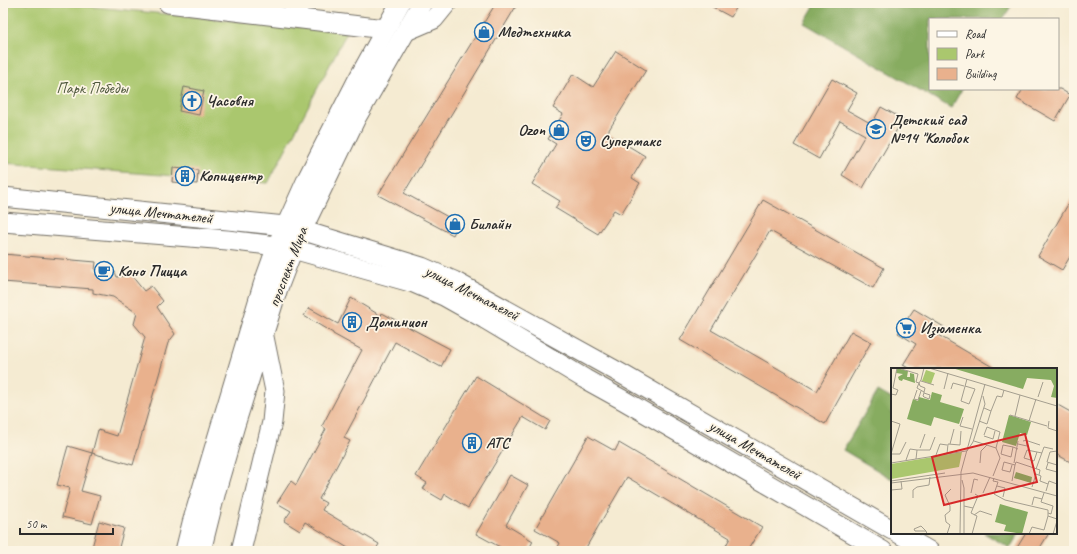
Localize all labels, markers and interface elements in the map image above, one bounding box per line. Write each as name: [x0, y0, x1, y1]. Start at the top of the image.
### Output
legend: [929, 18, 1059, 90]
shop icon: Медтехника: [473, 21, 495, 43]
place label: Медтехника: [498, 22, 572, 42]
text: Road: [965, 26, 987, 42]
text: Park: [965, 46, 986, 62]
text: Building: [965, 66, 997, 82]
park label: Парк Победы: [56, 78, 129, 98]
church icon: Часовня: [181, 90, 203, 112]
place label: Часовня: [206, 91, 255, 111]
place label: Детский сад №14 "Колобок: [890, 110, 970, 148]
school or university icon: Детский сад №14 "Колобок: [865, 118, 887, 140]
shop icon: Ozon: [548, 119, 570, 141]
place label: Ozon: [518, 120, 546, 140]
theatre icon: Супермакс: [575, 130, 597, 152]
place label: Супермакс: [600, 131, 662, 151]
building icon: Копицентр: [174, 165, 196, 187]
place label: Копицентр: [199, 166, 263, 186]
street label: улица Мечтателей: [108, 198, 215, 228]
shop icon: Билайн: [444, 213, 466, 235]
place label: Билайн: [469, 214, 512, 234]
street label: проспект Мира: [264, 223, 313, 310]
cafe icon: Коно Пицца: [93, 260, 115, 282]
street label: улица Мечтателей: [421, 260, 524, 326]
place label: Коно Пицца: [118, 261, 188, 281]
building icon: Доминион: [341, 311, 363, 333]
place label: Доминион: [366, 312, 428, 332]
supermarket icon: Изюменка: [895, 317, 917, 339]
place label: Изюменка: [920, 318, 982, 338]
inset map: [891, 368, 1057, 534]
street label: улица Мечтателей: [704, 415, 806, 485]
building icon: АТС: [461, 432, 483, 454]
place label: АТС: [486, 433, 512, 453]
scale bar: [20, 510, 113, 536]
text: 50 m: [26, 516, 48, 532]

